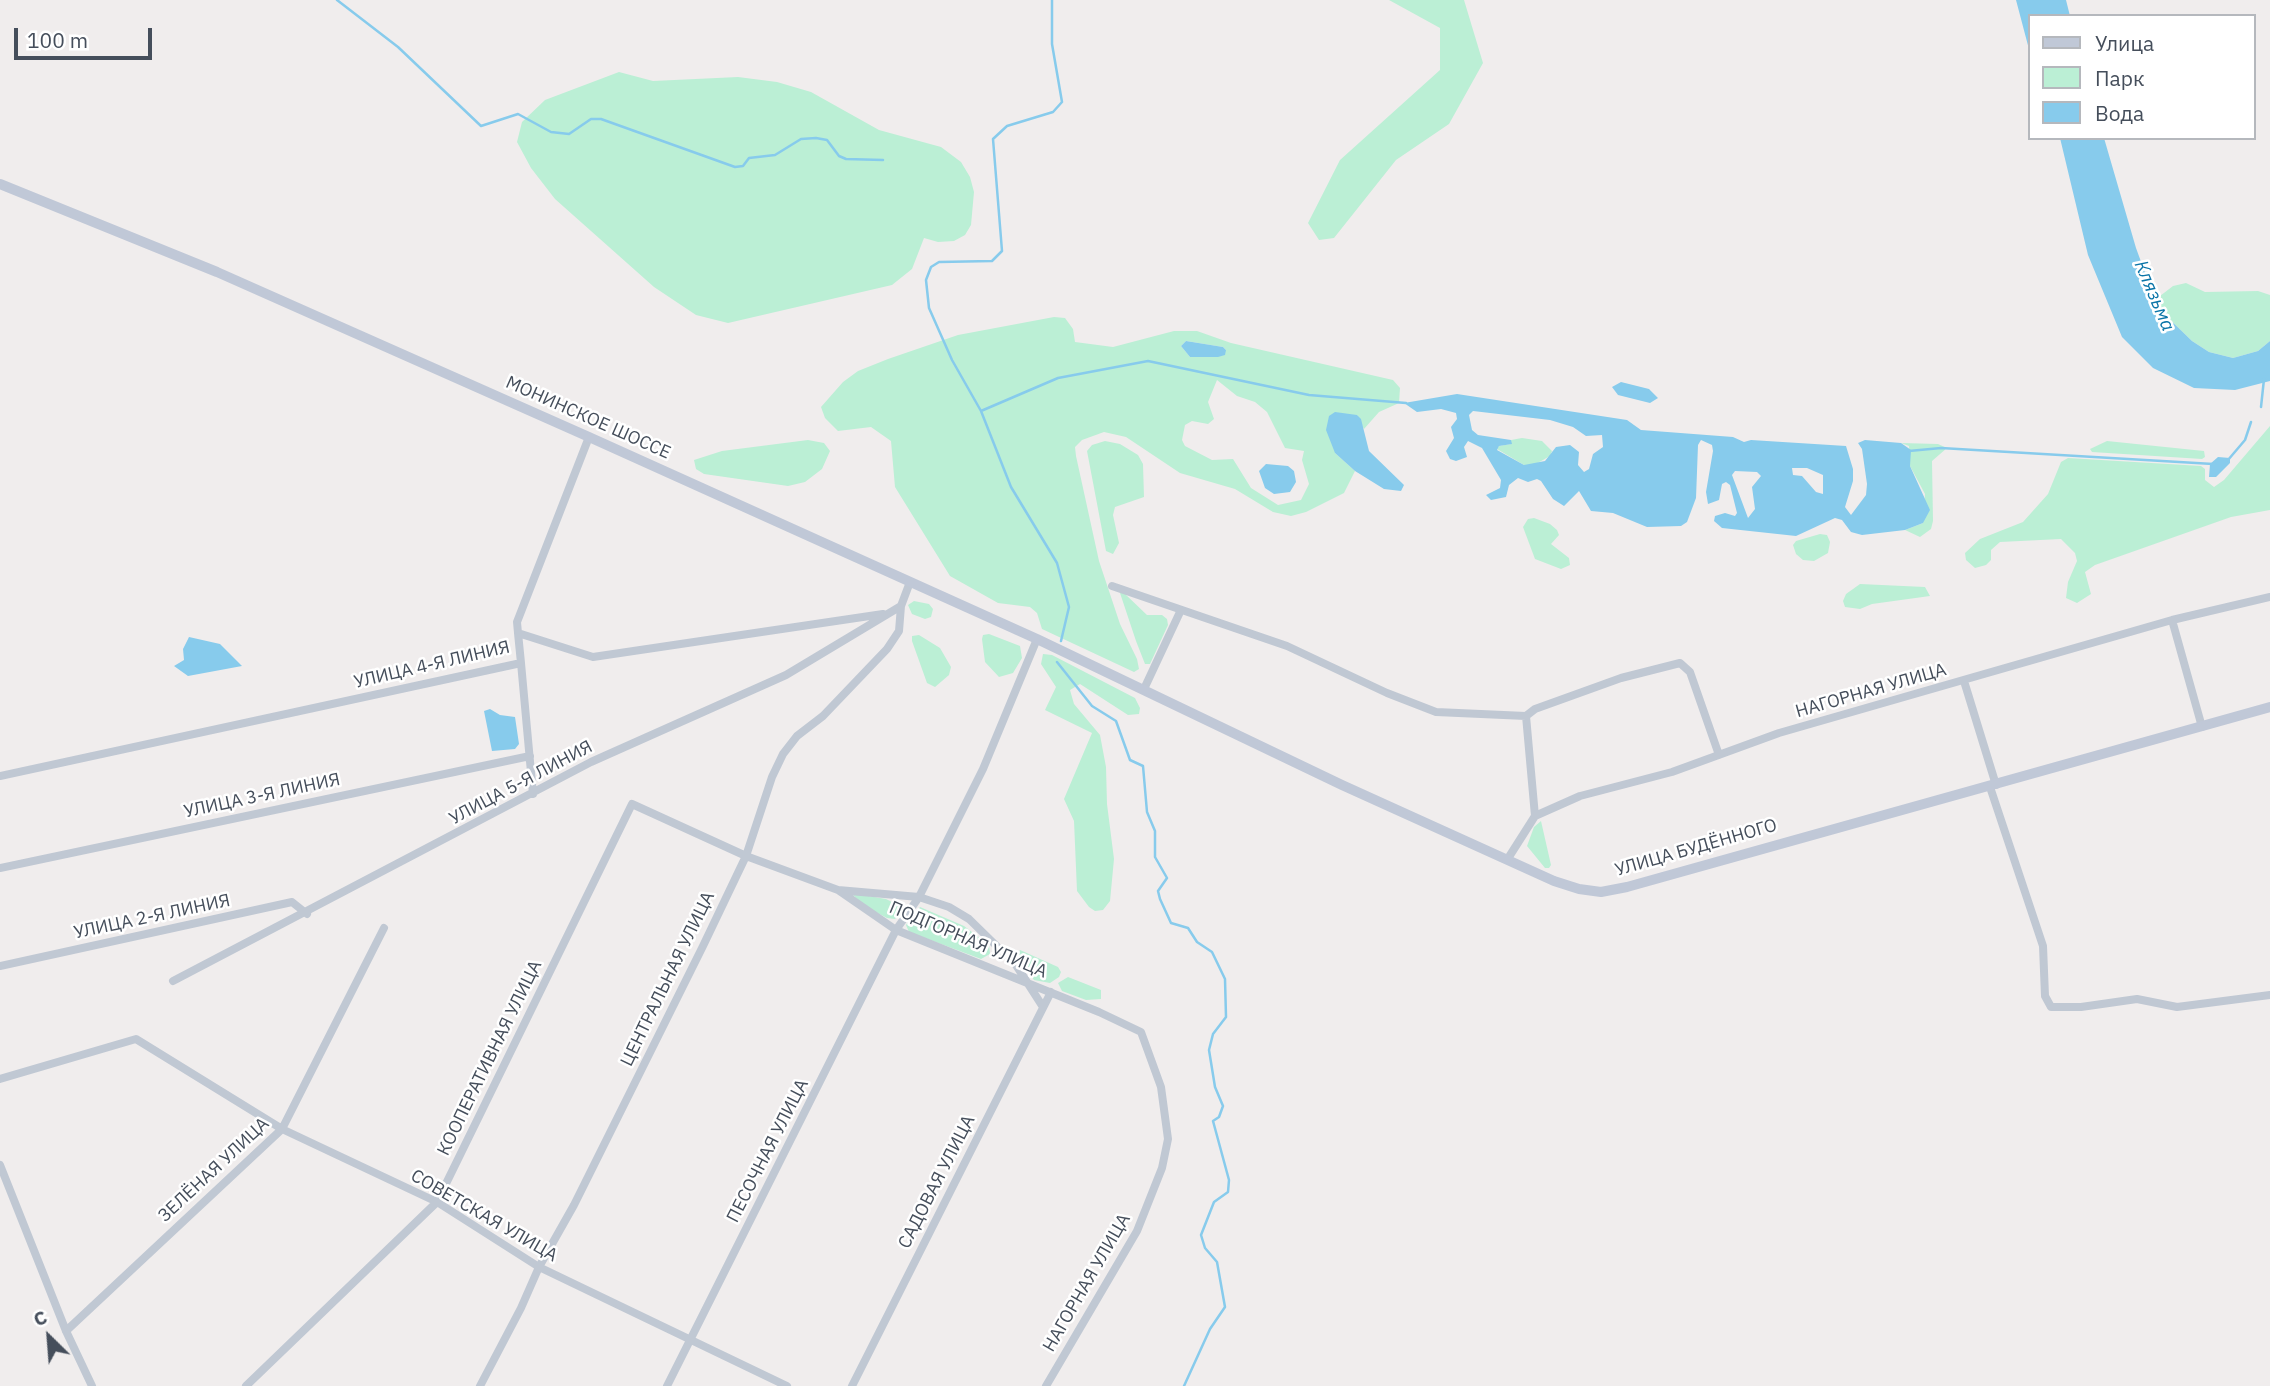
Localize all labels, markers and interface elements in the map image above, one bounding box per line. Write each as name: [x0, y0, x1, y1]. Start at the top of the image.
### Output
scale bar: [18, 14, 156, 58]
legend: [2028, 14, 2256, 140]
text: 100 m: [27, 26, 88, 54]
text: Улица: [2095, 29, 2154, 57]
text: Парк: [2095, 64, 2145, 92]
text: Вода: [2095, 99, 2144, 127]
water label: Клязьма: [2129, 257, 2179, 335]
street label: МОНИНСКОЕ ШОССЕ: [502, 372, 674, 464]
street label: УЛИЦА 4-Я ЛИНИЯ: [352, 637, 512, 693]
street label: НАГОРНАЯ УЛИЦА: [1793, 659, 1949, 723]
street label: УЛИЦА 5-Я ЛИНИЯ: [446, 736, 596, 830]
street label: УЛИЦА 3-Я ЛИНИЯ: [182, 769, 342, 823]
street label: УЛИЦА БУДЁННОГО: [1613, 815, 1779, 881]
street label: ЦЕНТРАЛЬНАЯ УЛИЦА: [616, 888, 720, 1070]
street label: УЛИЦА 2-Я ЛИНИЯ: [72, 890, 232, 944]
street label: ПОДГОРНАЯ УЛИЦА: [886, 897, 1050, 983]
street label: КООПЕРАТИВНАЯ УЛИЦА: [433, 957, 547, 1159]
street label: ПЕСОЧНАЯ УЛИЦА: [723, 1076, 813, 1226]
street label: САДОВАЯ УЛИЦА: [894, 1112, 980, 1252]
street label: ЗЕЛЁНАЯ УЛИЦА: [154, 1113, 274, 1227]
street label: СОВЕТСКАЯ УЛИЦА: [407, 1165, 561, 1267]
street label: НАГОРНАЯ УЛИЦА: [1039, 1210, 1135, 1356]
north arrow: [14, 1302, 84, 1372]
text: С: [29, 1304, 51, 1331]

